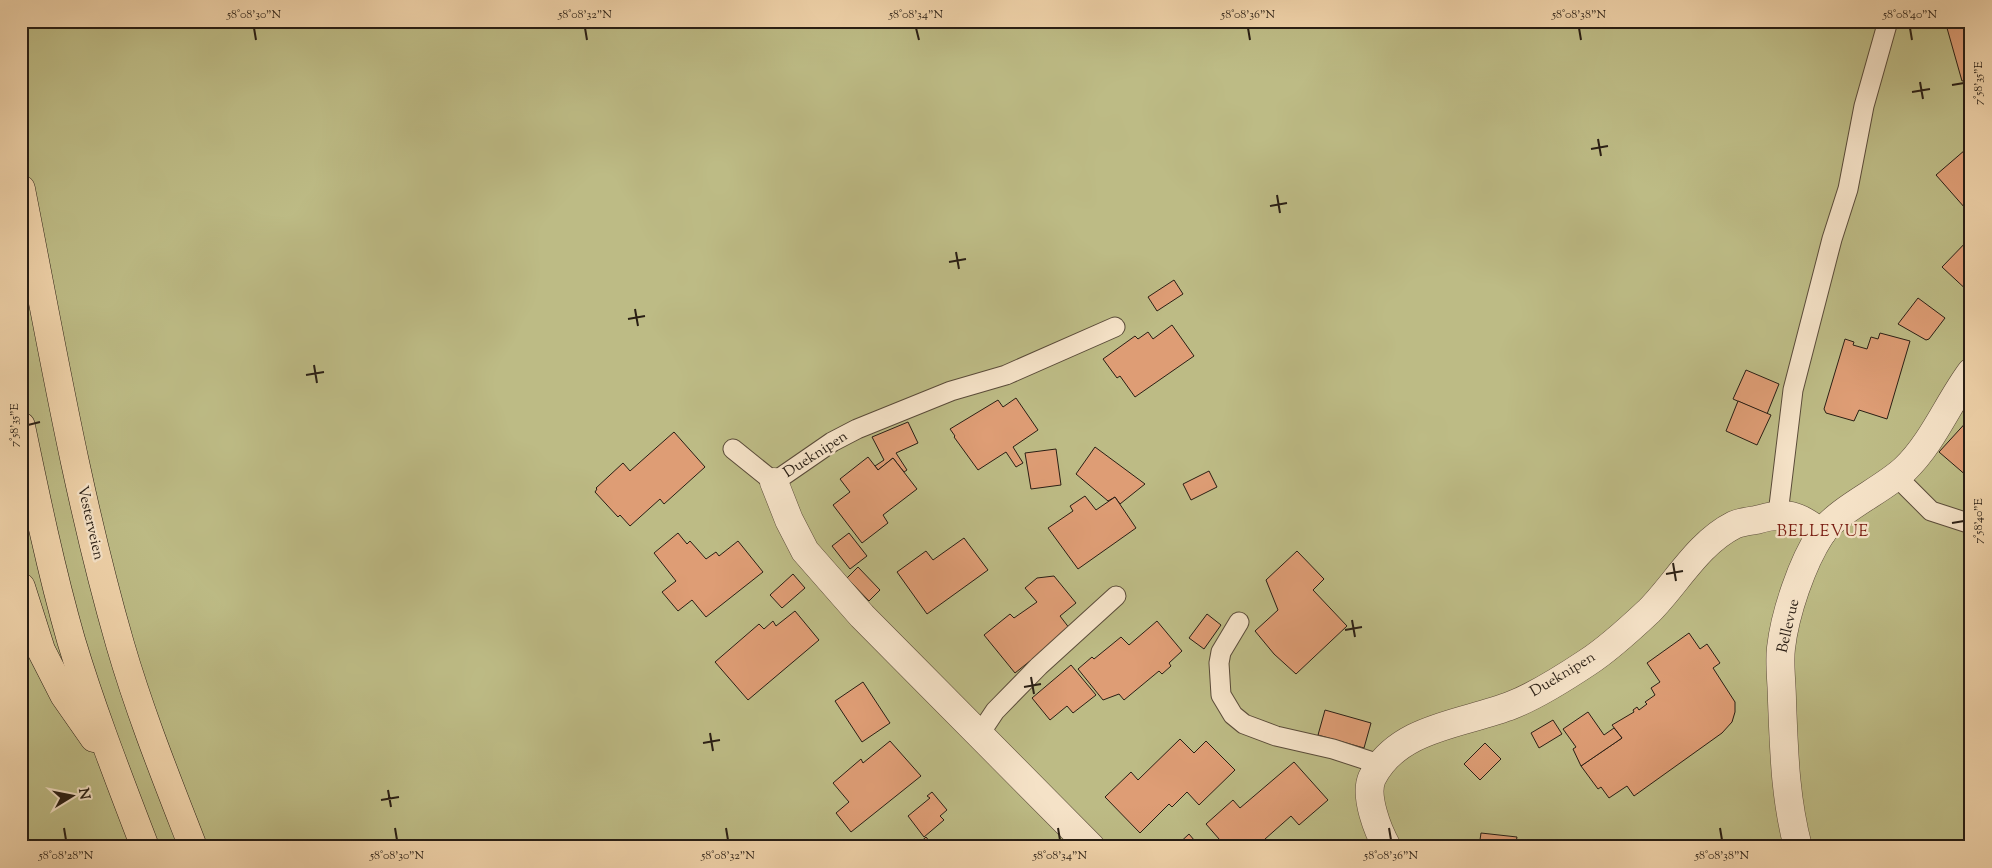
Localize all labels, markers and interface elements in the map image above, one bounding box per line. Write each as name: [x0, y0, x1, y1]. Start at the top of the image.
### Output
text: 58°08'30"N: [226, 6, 281, 24]
text: 58°08'32"N: [557, 6, 612, 24]
text: 58°08'34"N: [888, 6, 943, 24]
text: 58°08'36"N: [1220, 6, 1275, 24]
text: 58°08'38"N: [1551, 6, 1606, 24]
text: 58°08'40"N: [1882, 6, 1937, 24]
text: 7°58'35"E: [1970, 60, 1988, 105]
text: 7°58'35"E: [6, 402, 24, 447]
street label: Dueknipen: [780, 426, 852, 484]
street label: Vesterveien: [71, 484, 109, 562]
text: 7°58'40"E: [1970, 497, 1988, 544]
district label: BELLEVUE: [1777, 521, 1869, 544]
street label: Bellevue: [1773, 597, 1805, 655]
street label: Dueknipen: [1526, 647, 1600, 703]
north arrow: [48, 770, 98, 820]
text: N: [72, 787, 94, 801]
text: 58°08'28"N: [38, 847, 94, 865]
text: 58°08'30"N: [369, 847, 424, 865]
text: 58°08'32"N: [700, 847, 755, 865]
text: 58°08'34"N: [1032, 847, 1087, 865]
text: 58°08'36"N: [1363, 847, 1418, 865]
text: 58°08'38"N: [1694, 847, 1749, 865]

